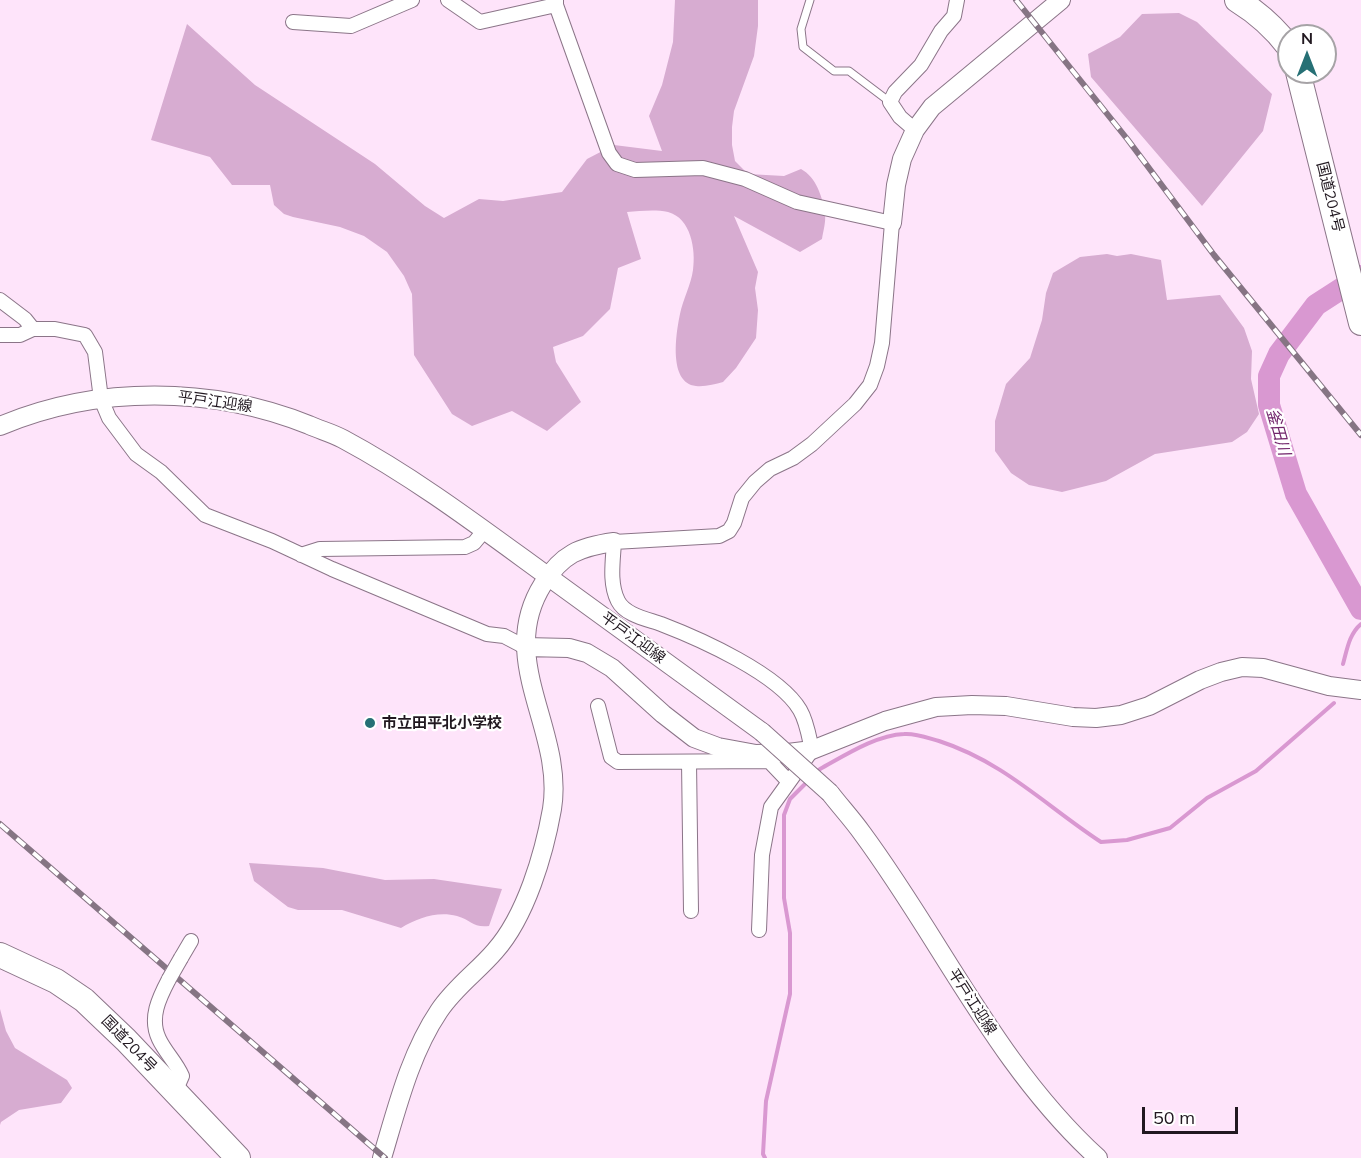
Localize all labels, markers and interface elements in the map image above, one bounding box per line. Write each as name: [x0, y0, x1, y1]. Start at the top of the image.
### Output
north arrow: [1277, 24, 1337, 84]
text: N: [1301, 28, 1313, 48]
street label: 国道204号: [1313, 160, 1347, 234]
street label: 平戸江迎線: [177, 388, 253, 416]
water label: 釜田川: [1262, 406, 1294, 458]
street label: 平戸江迎線: [597, 609, 669, 667]
place label: 市立田平北小学校: [382, 714, 502, 732]
marker: 市立田平北小学校: [363, 716, 377, 730]
street label: 平戸江迎線: [944, 966, 1000, 1038]
street label: 国道204号: [98, 1012, 160, 1076]
scale bar: [1145, 1095, 1241, 1133]
text: 50 m: [1153, 1106, 1195, 1129]

